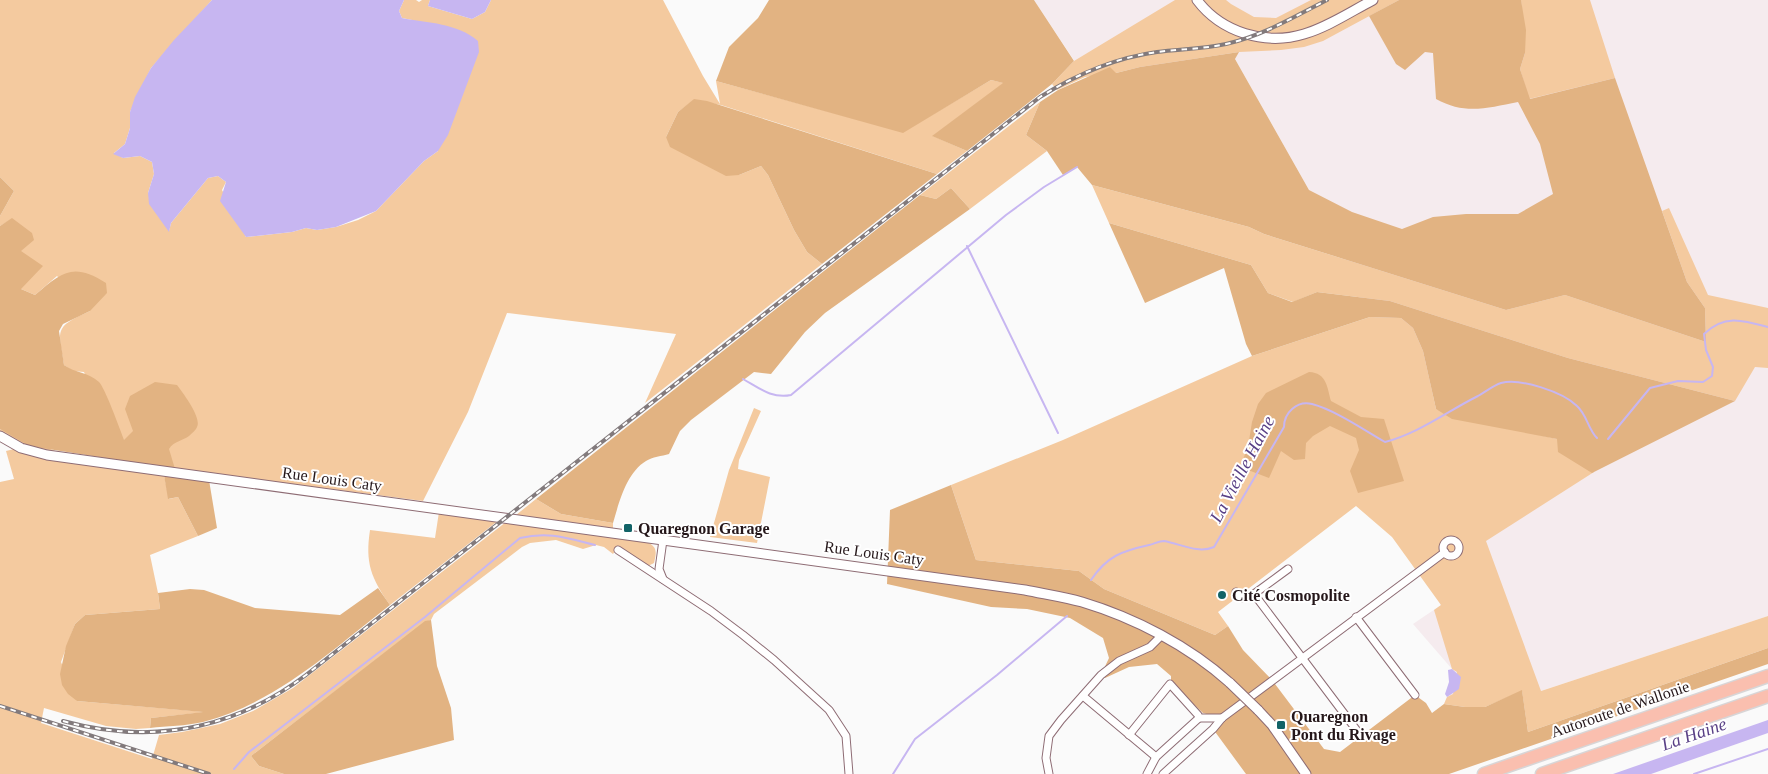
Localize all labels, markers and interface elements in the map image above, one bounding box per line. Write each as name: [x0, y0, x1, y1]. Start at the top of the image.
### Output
water label: La Vieille Haine: [1205, 412, 1278, 527]
street label: Rue Louis Caty: [281, 464, 383, 495]
place label: Quaregnon Garage: [638, 520, 770, 538]
marker: Quaregnon Garage: [622, 522, 634, 534]
street label: Rue Louis Caty: [823, 538, 925, 569]
place label: Cité Cosmopolite: [1232, 587, 1350, 605]
marker: Cité Cosmopolite: [1216, 589, 1228, 601]
street label: Autoroute de Wallonie: [1549, 677, 1691, 741]
place label: Quaregnon Pont du Rivage: [1291, 708, 1396, 744]
water label: La Haine: [1658, 714, 1729, 755]
marker: Quaregnon Pont du Rivage: [1275, 719, 1287, 731]

